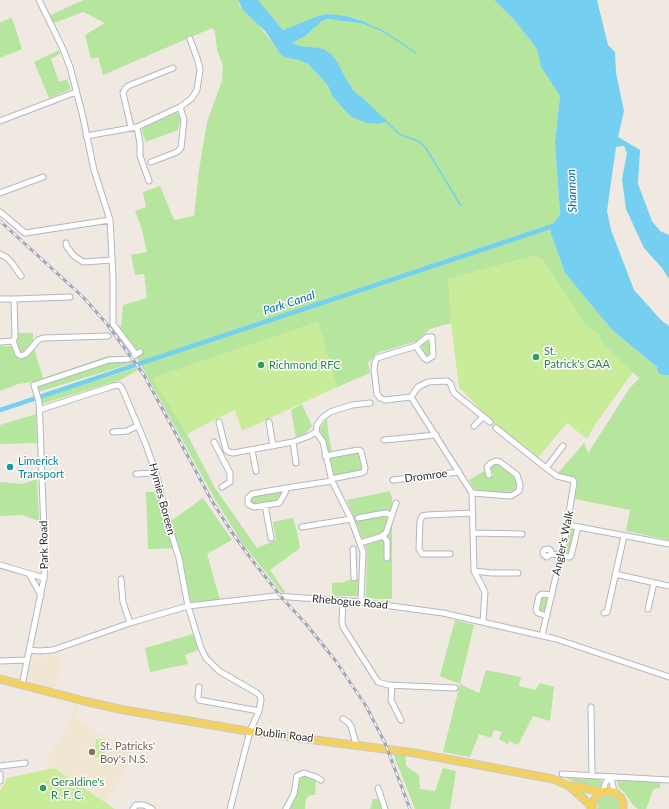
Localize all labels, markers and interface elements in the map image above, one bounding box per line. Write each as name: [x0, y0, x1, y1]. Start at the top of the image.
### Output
water label: Shannon: [564, 169, 580, 213]
water label: Park Canal: [261, 288, 317, 318]
place label: St. Patrick's GAA: [544, 344, 610, 370]
marker: St. Patrick's GAA: [531, 352, 541, 362]
place label: Richmond RFC: [269, 358, 341, 372]
marker: Richmond RFC: [256, 360, 266, 370]
place label: Limerick Transport: [18, 454, 64, 480]
marker: Limerick Transport: [5, 462, 15, 472]
street label: Hymies Boreen: [146, 462, 178, 536]
street label: Dromroe: [404, 467, 448, 485]
street label: Angler's Walk: [550, 509, 576, 577]
street label: Park Road: [37, 521, 51, 569]
street label: Rhebogue Road: [312, 592, 388, 612]
street label: Dublin Road: [254, 725, 314, 745]
place label: St. Patricks' Boy's N.S.: [100, 739, 155, 765]
marker: St. Patricks' Boy's N.S.: [87, 747, 97, 757]
place label: Geraldine's R. F. C.: [51, 775, 104, 801]
marker: Geraldine's R. F. C.: [38, 783, 48, 793]

